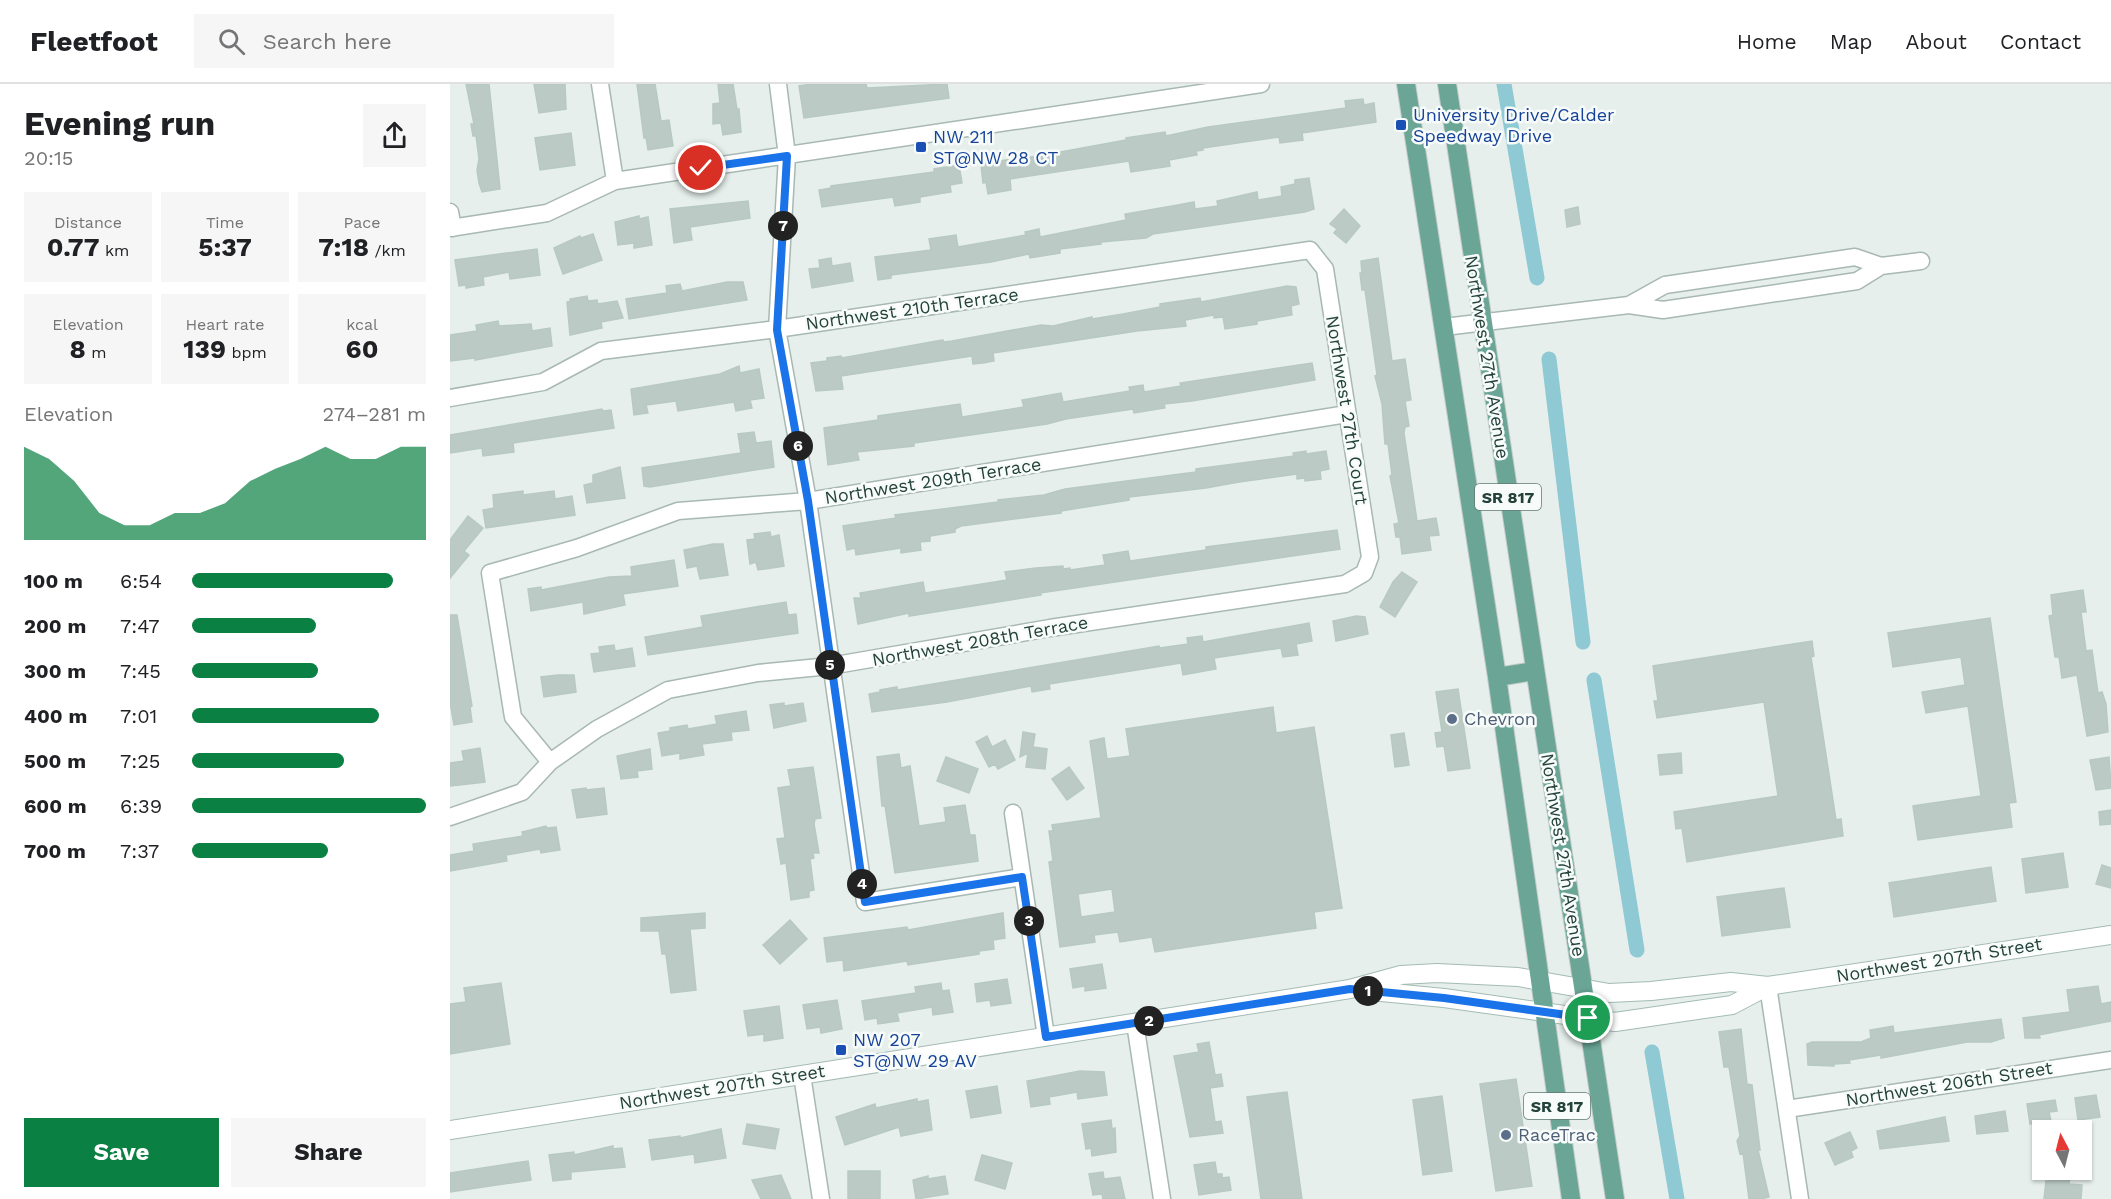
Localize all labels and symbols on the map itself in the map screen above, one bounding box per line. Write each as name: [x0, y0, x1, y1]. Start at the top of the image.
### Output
place label: University Drive/Calder Speedway Drive: [1413, 104, 1614, 146]
marker: University Drive/Calder Speedway Drive: [1394, 118, 1408, 132]
place label: NW 211 ST@NW 28 CT: [933, 126, 1059, 168]
marker: NW 211 ST@NW 28 CT: [914, 140, 928, 154]
pin: [675, 142, 726, 193]
pin: 7: [768, 211, 798, 241]
street label: Northwest 27th Avenue: [1461, 254, 1514, 460]
street label: Northwest 210th Terrace: [804, 283, 1020, 334]
street label: Northwest 27th Court: [1322, 314, 1373, 506]
pin: 6: [783, 431, 813, 461]
street label: Northwest 209th Terrace: [823, 453, 1043, 508]
road number: SR 817: [1475, 484, 1541, 510]
street label: Northwest 208th Terrace: [870, 611, 1090, 670]
pin: 5: [815, 650, 845, 680]
place label: Chevron: [1464, 708, 1536, 729]
marker: Chevron: [1445, 712, 1459, 726]
street label: Northwest 27th Avenue: [1537, 752, 1590, 958]
pin: 4: [847, 869, 877, 899]
pin: 3: [1014, 906, 1044, 936]
street label: Northwest 207th Street: [1835, 933, 2044, 986]
pin: 1: [1353, 976, 1383, 1006]
pin: [1562, 992, 1613, 1043]
pin: 2: [1134, 1006, 1164, 1036]
place label: NW 207 ST@NW 29 AV: [853, 1029, 977, 1071]
marker: NW 207 ST@NW 29 AV: [834, 1043, 848, 1057]
street label: Northwest 206th Street: [1844, 1057, 2054, 1110]
street label: Northwest 207th Street: [618, 1060, 827, 1113]
road number: SR 817: [1524, 1093, 1590, 1119]
north arrow: [2032, 1120, 2092, 1180]
place label: RaceTrac: [1518, 1124, 1596, 1145]
marker: RaceTrac: [1499, 1128, 1513, 1142]

